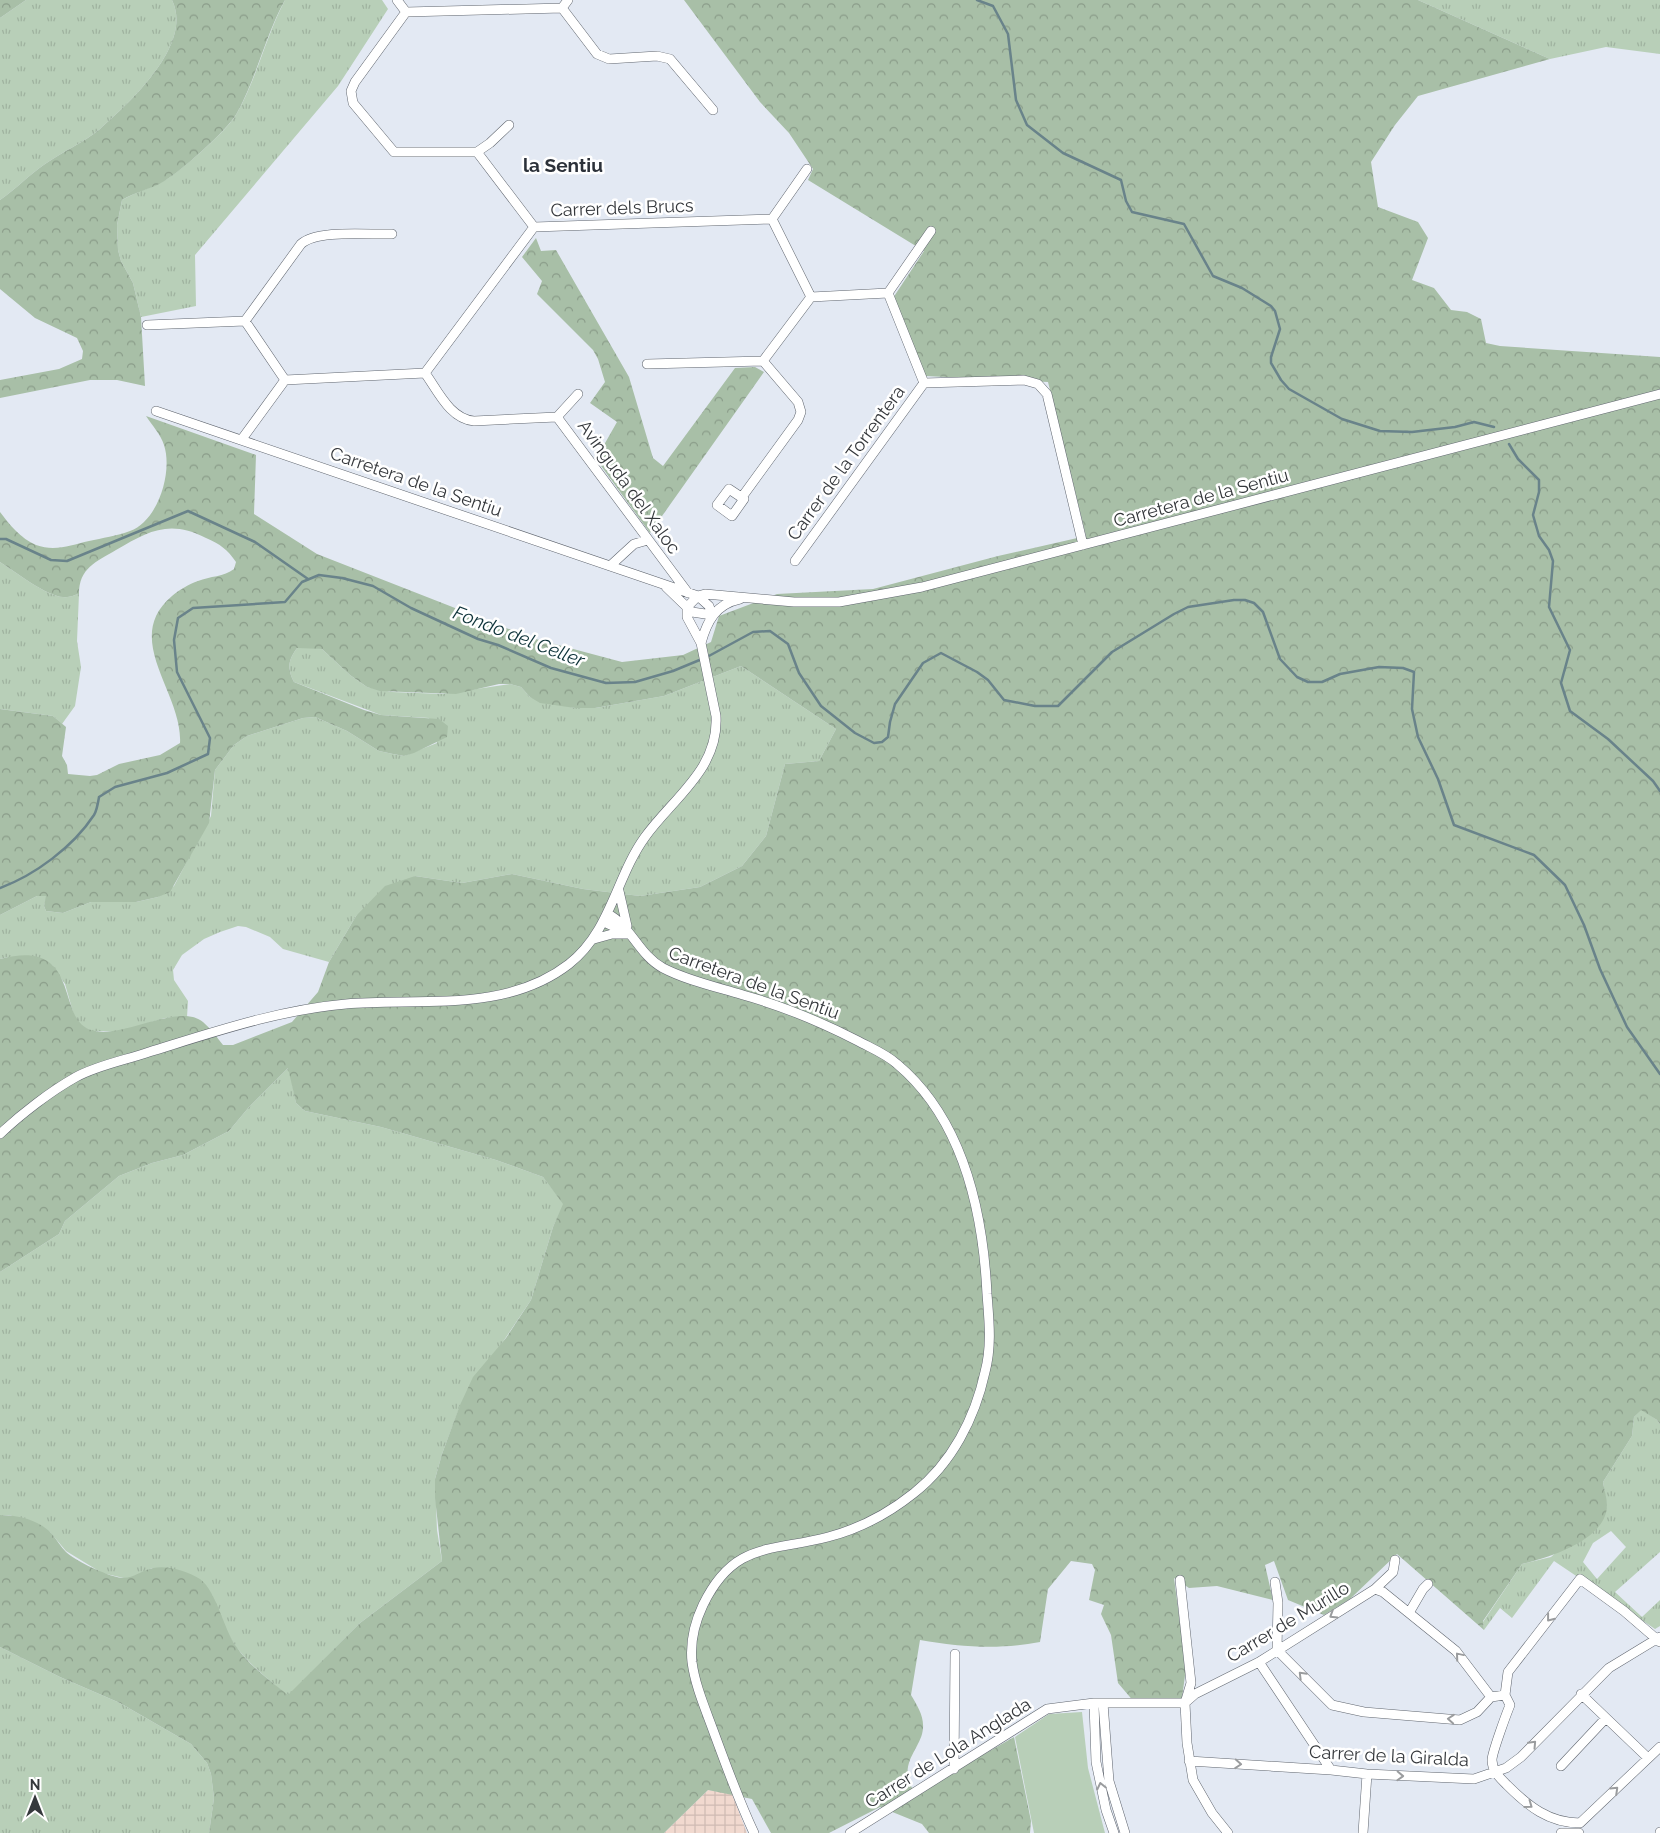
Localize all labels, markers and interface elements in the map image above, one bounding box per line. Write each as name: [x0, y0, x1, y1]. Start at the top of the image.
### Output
district label: la Sentiu: [523, 154, 603, 176]
street label: Carrer dels Brucs: [550, 194, 694, 220]
street label: Carrer de la Torrentera: [782, 381, 909, 544]
street label: Avinguda del Xaloc: [574, 416, 685, 558]
street label: Carretera de la Sentiu: [328, 442, 505, 521]
street label: Carretera de la Sentiu: [1111, 464, 1291, 531]
water label: Fondo del Celler: [450, 601, 589, 672]
street label: Carretera de la Sentiu: [666, 942, 842, 1023]
street label: Carrer de Murillo: [1223, 1577, 1353, 1666]
one-way arrow: [1330, 1608, 1339, 1618]
one-way arrow: [1548, 1612, 1556, 1621]
one-way arrow: [1456, 1652, 1465, 1661]
one-way arrow: [1299, 1671, 1308, 1680]
street label: Carrer de Lola Anglada: [861, 1693, 1034, 1812]
one-way arrow: [1446, 1714, 1454, 1725]
street label: Carrer de la Giralda: [1309, 1741, 1469, 1770]
one-way arrow: [1527, 1741, 1536, 1750]
one-way arrow: [1234, 1758, 1242, 1769]
one-way arrow: [1396, 1770, 1404, 1781]
north arrow: [10, 1773, 60, 1823]
text: N: [30, 1777, 40, 1793]
one-way arrow: [1096, 1782, 1107, 1791]
one-way arrow: [1610, 1786, 1619, 1795]
one-way arrow: [1523, 1799, 1533, 1808]

